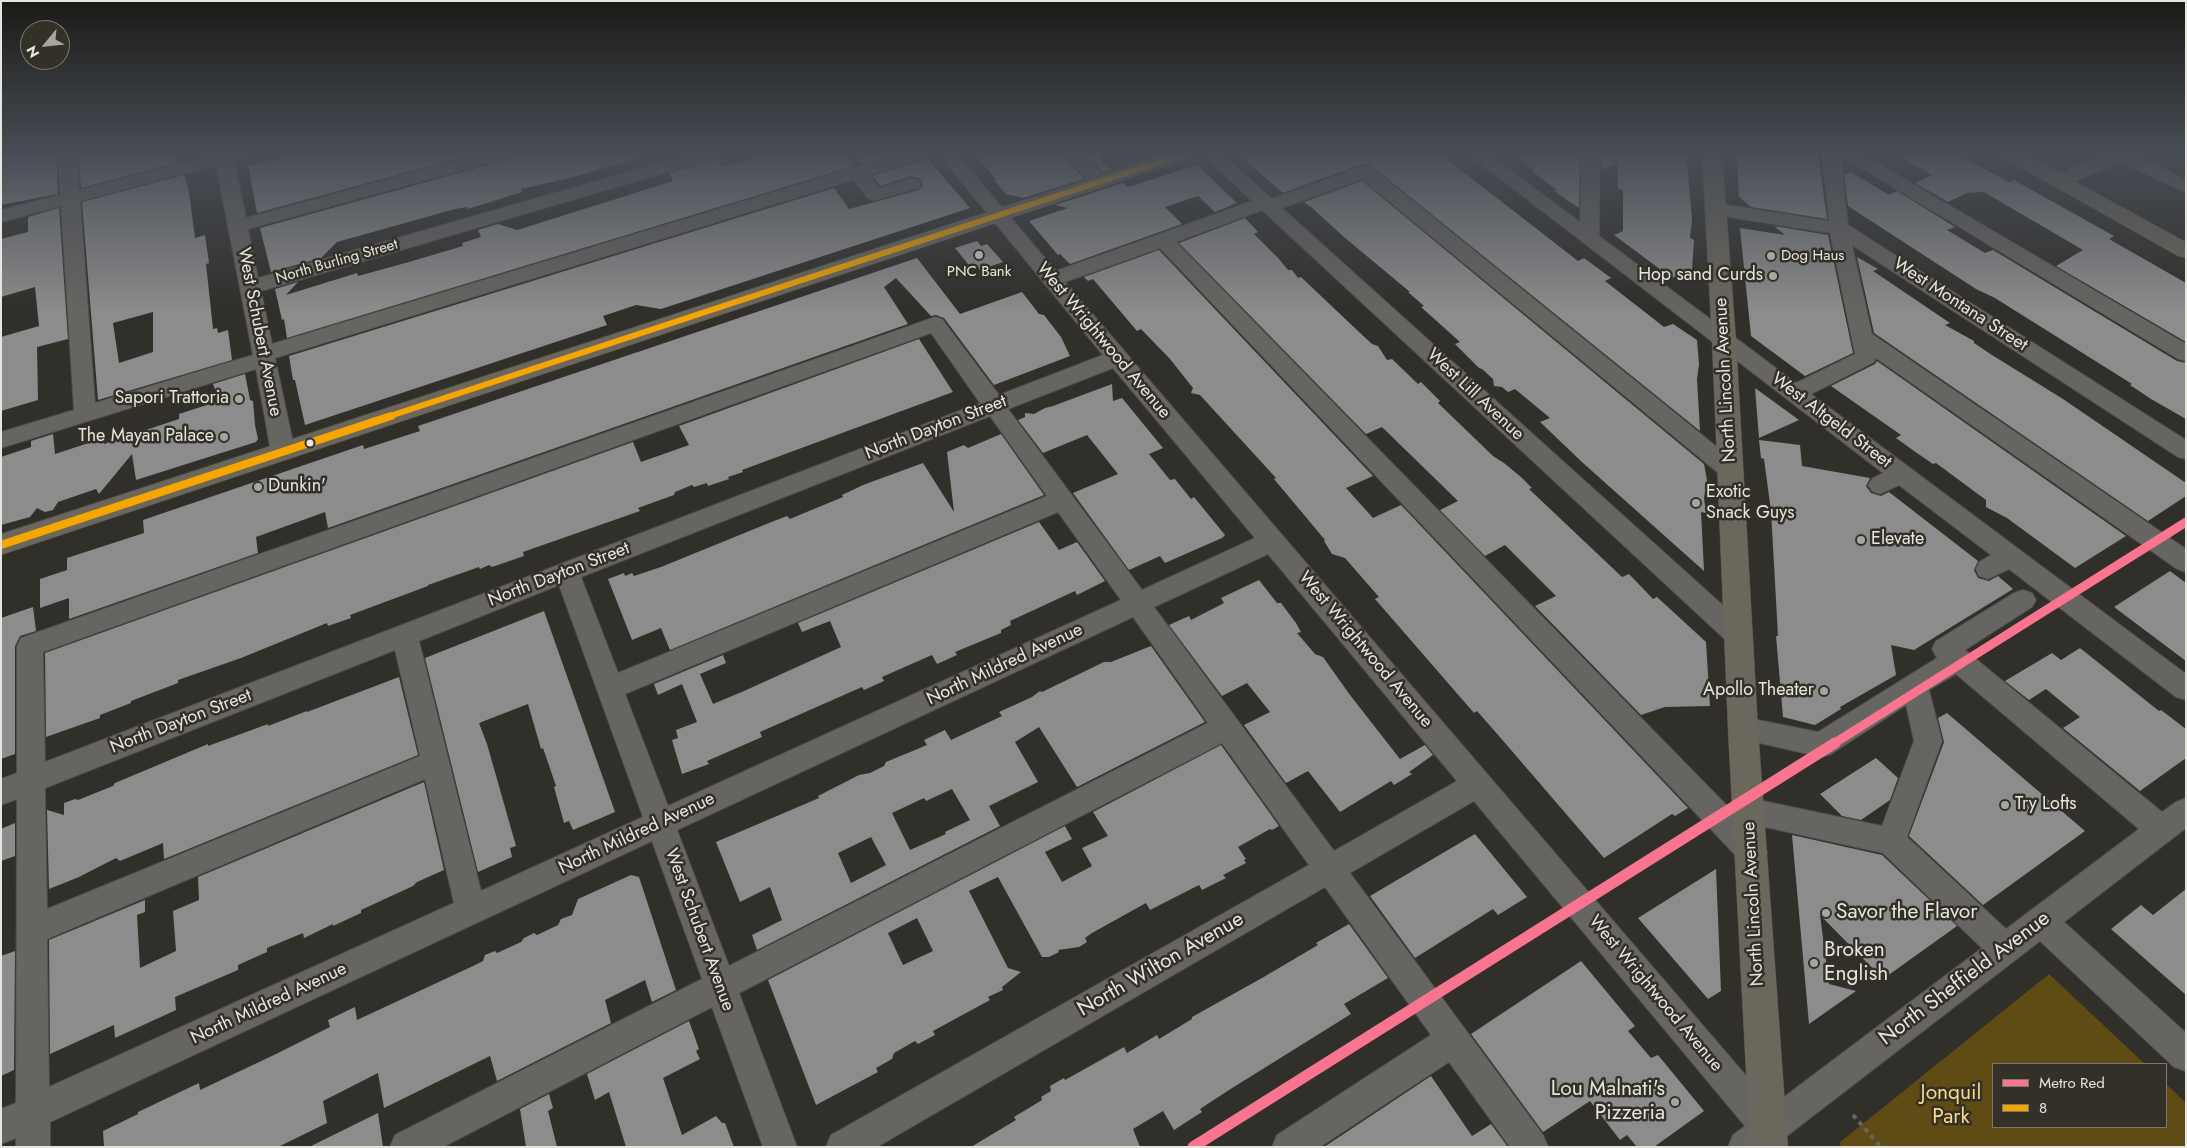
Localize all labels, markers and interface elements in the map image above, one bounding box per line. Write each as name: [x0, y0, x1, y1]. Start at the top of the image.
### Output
north arrow: [20, 20, 70, 70]
text: N: [21, 42, 44, 61]
street label: North Burling Street: [274, 236, 400, 288]
street label: West Schubert Avenue: [232, 246, 286, 418]
place label: Dog Haus: [1781, 247, 1844, 265]
marker: PNC Bank: [973, 249, 985, 261]
marker: Dog Haus: [1765, 250, 1777, 262]
street label: West Montana Street: [1889, 253, 2031, 357]
street label: West Wrightwood Avenue: [1031, 258, 1175, 424]
place label: PNC Bank: [947, 263, 1011, 281]
place label: Hop sand Curds: [1638, 265, 1763, 287]
marker: Hop sand Curds: [1767, 270, 1779, 282]
street label: North Lincoln Avenue: [1711, 297, 1741, 463]
street label: West Lill Avenue: [1422, 344, 1528, 446]
street label: West Altgeld Street: [1767, 369, 1895, 473]
place label: Sapori Trattoria: [114, 388, 229, 410]
street label: North Dayton Street: [862, 391, 1010, 465]
marker: Sapori Trattoria: [233, 393, 245, 405]
place label: The Mayan Palace: [78, 426, 214, 448]
marker: The Mayan Palace: [218, 431, 230, 443]
unlabelled marker: [305, 438, 315, 448]
place label: Dunkin': [268, 476, 326, 498]
marker: Dunkin': [252, 481, 264, 493]
place label: Exotic Snack Guys: [1706, 482, 1794, 524]
marker: Exotic Snack Guys: [1690, 497, 1702, 509]
place label: Elevate: [1871, 529, 1924, 551]
marker: Elevate: [1855, 534, 1867, 546]
street label: North Dayton Street: [485, 538, 633, 612]
street label: West Wrightwood Avenue: [1293, 567, 1437, 733]
street label: North Mildred Avenue: [924, 619, 1086, 711]
place label: Apollo Theater: [1703, 680, 1814, 702]
street label: North Dayton Street: [107, 685, 255, 759]
marker: Apollo Theater: [1818, 685, 1830, 697]
street label: North Mildred Avenue: [556, 788, 718, 880]
place label: Try Lofts: [2015, 794, 2077, 816]
marker: Try Lofts: [1999, 799, 2011, 811]
street label: North Lincoln Avenue: [1739, 821, 1769, 987]
street label: West Schubert Avenue: [660, 846, 738, 1014]
place label: Savor the Flavor: [1836, 900, 1977, 926]
street label: North Wilton Avenue: [1073, 907, 1249, 1023]
marker: Savor the Flavor: [1820, 907, 1832, 919]
street label: North Sheffield Avenue: [1875, 907, 2055, 1051]
street label: West Wrightwood Avenue: [1583, 911, 1727, 1077]
place label: Broken English: [1824, 938, 1888, 988]
marker: Broken English: [1808, 957, 1820, 969]
street label: North Mildred Avenue: [188, 958, 350, 1050]
legend: [1992, 1063, 2167, 1128]
text: Metro Red: [2039, 1072, 2105, 1094]
place label: Lou Malnati's Pizzeria: [1551, 1077, 1665, 1127]
park label: Jonquil Park: [1921, 1081, 1981, 1131]
marker: Lou Malnati's Pizzeria: [1669, 1096, 1681, 1108]
text: 8: [2039, 1097, 2047, 1119]

